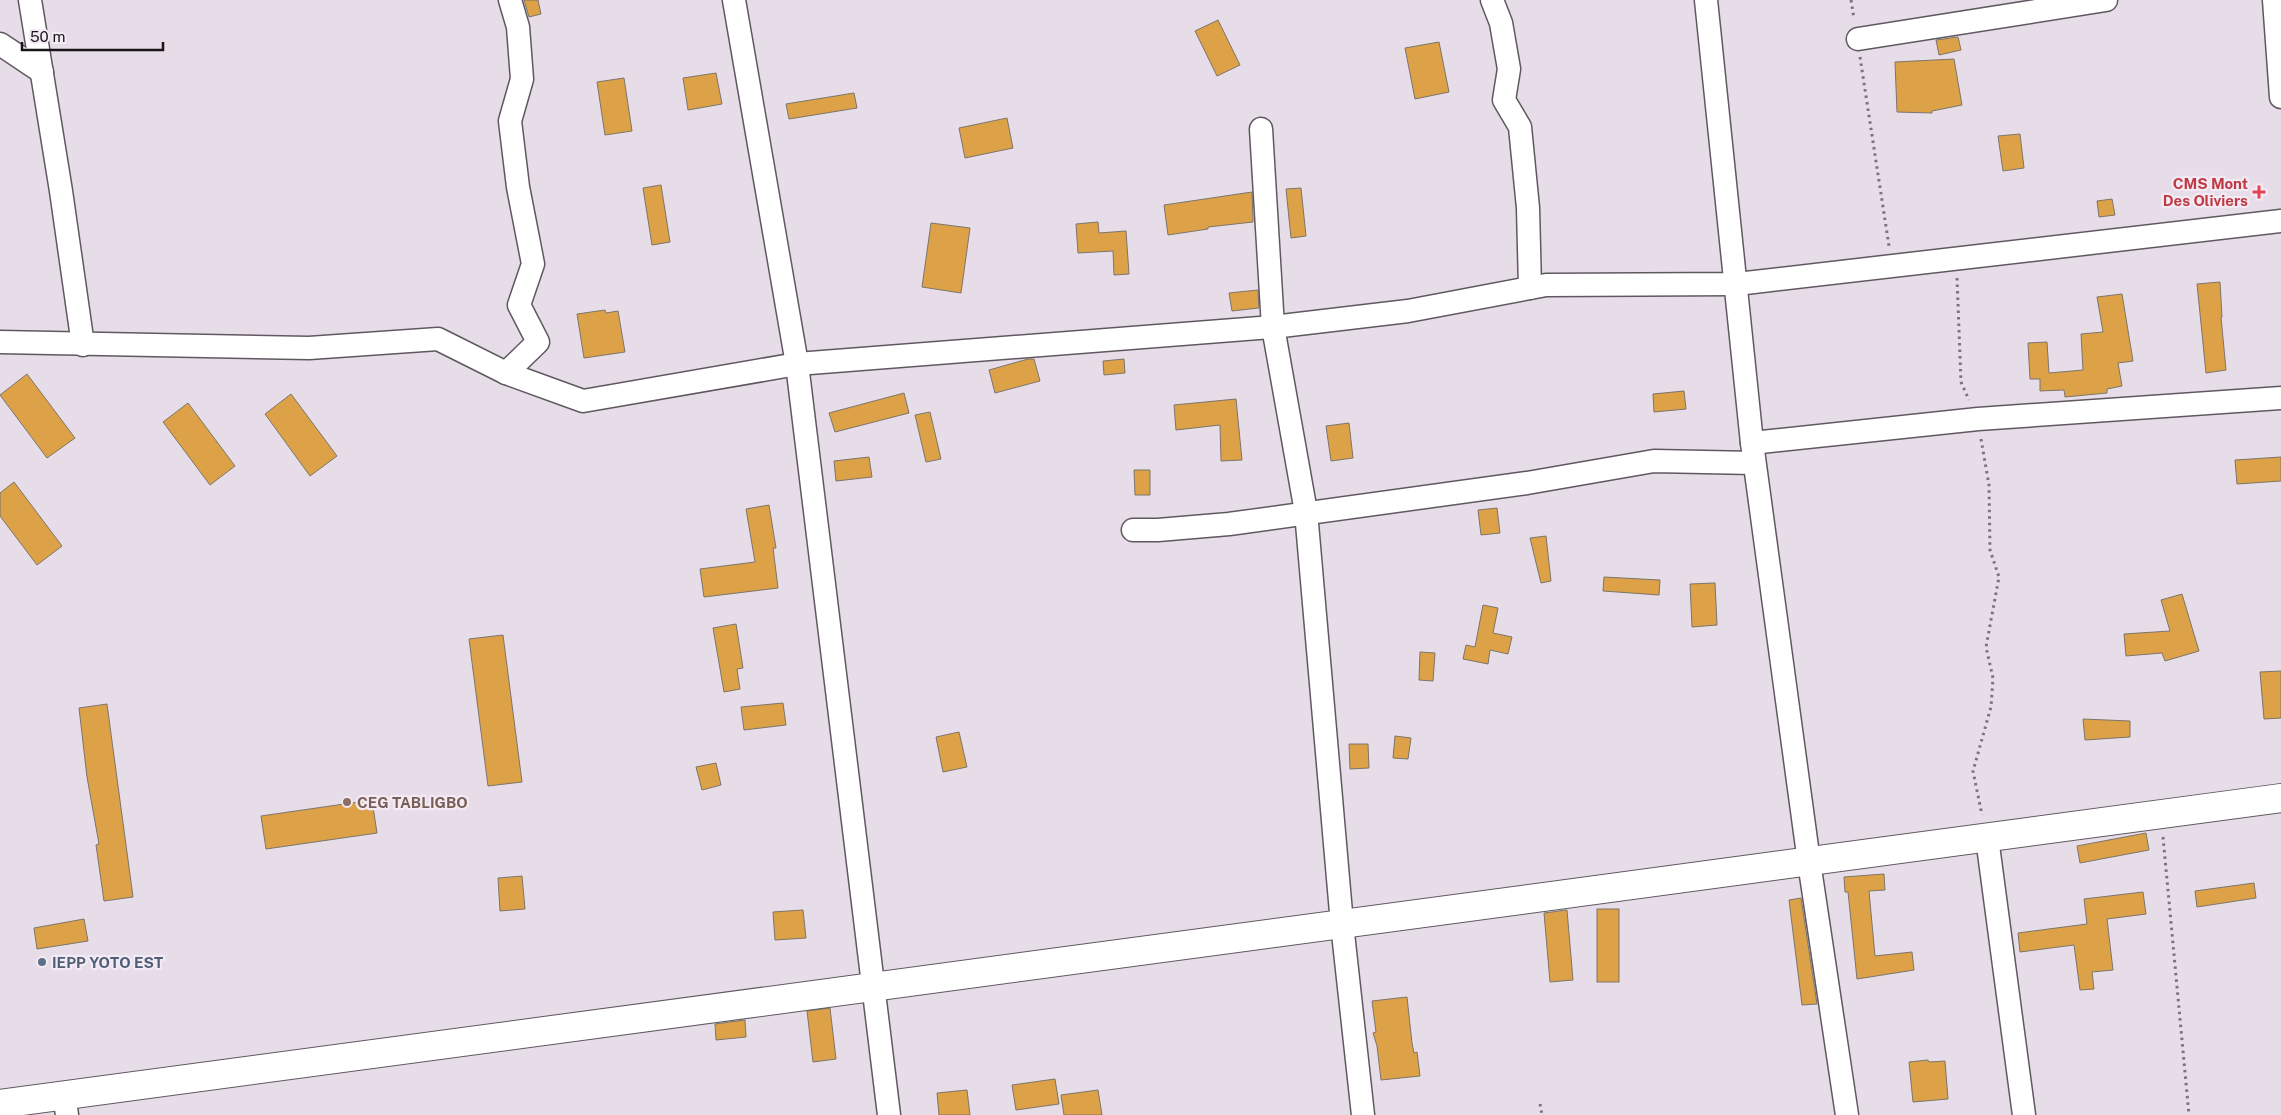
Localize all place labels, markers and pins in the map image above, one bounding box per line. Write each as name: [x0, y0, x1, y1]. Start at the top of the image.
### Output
place label: CMS Mont Des Oliviers: [2163, 175, 2248, 209]
marker: CMS Mont Des Oliviers: [2252, 185, 2266, 199]
place label: CEG TABLIGBO: [357, 794, 468, 811]
marker: CEG TABLIGBO: [341, 796, 353, 808]
place label: IEPP YOTO EST: [52, 954, 163, 971]
marker: IEPP YOTO EST: [36, 956, 48, 968]

